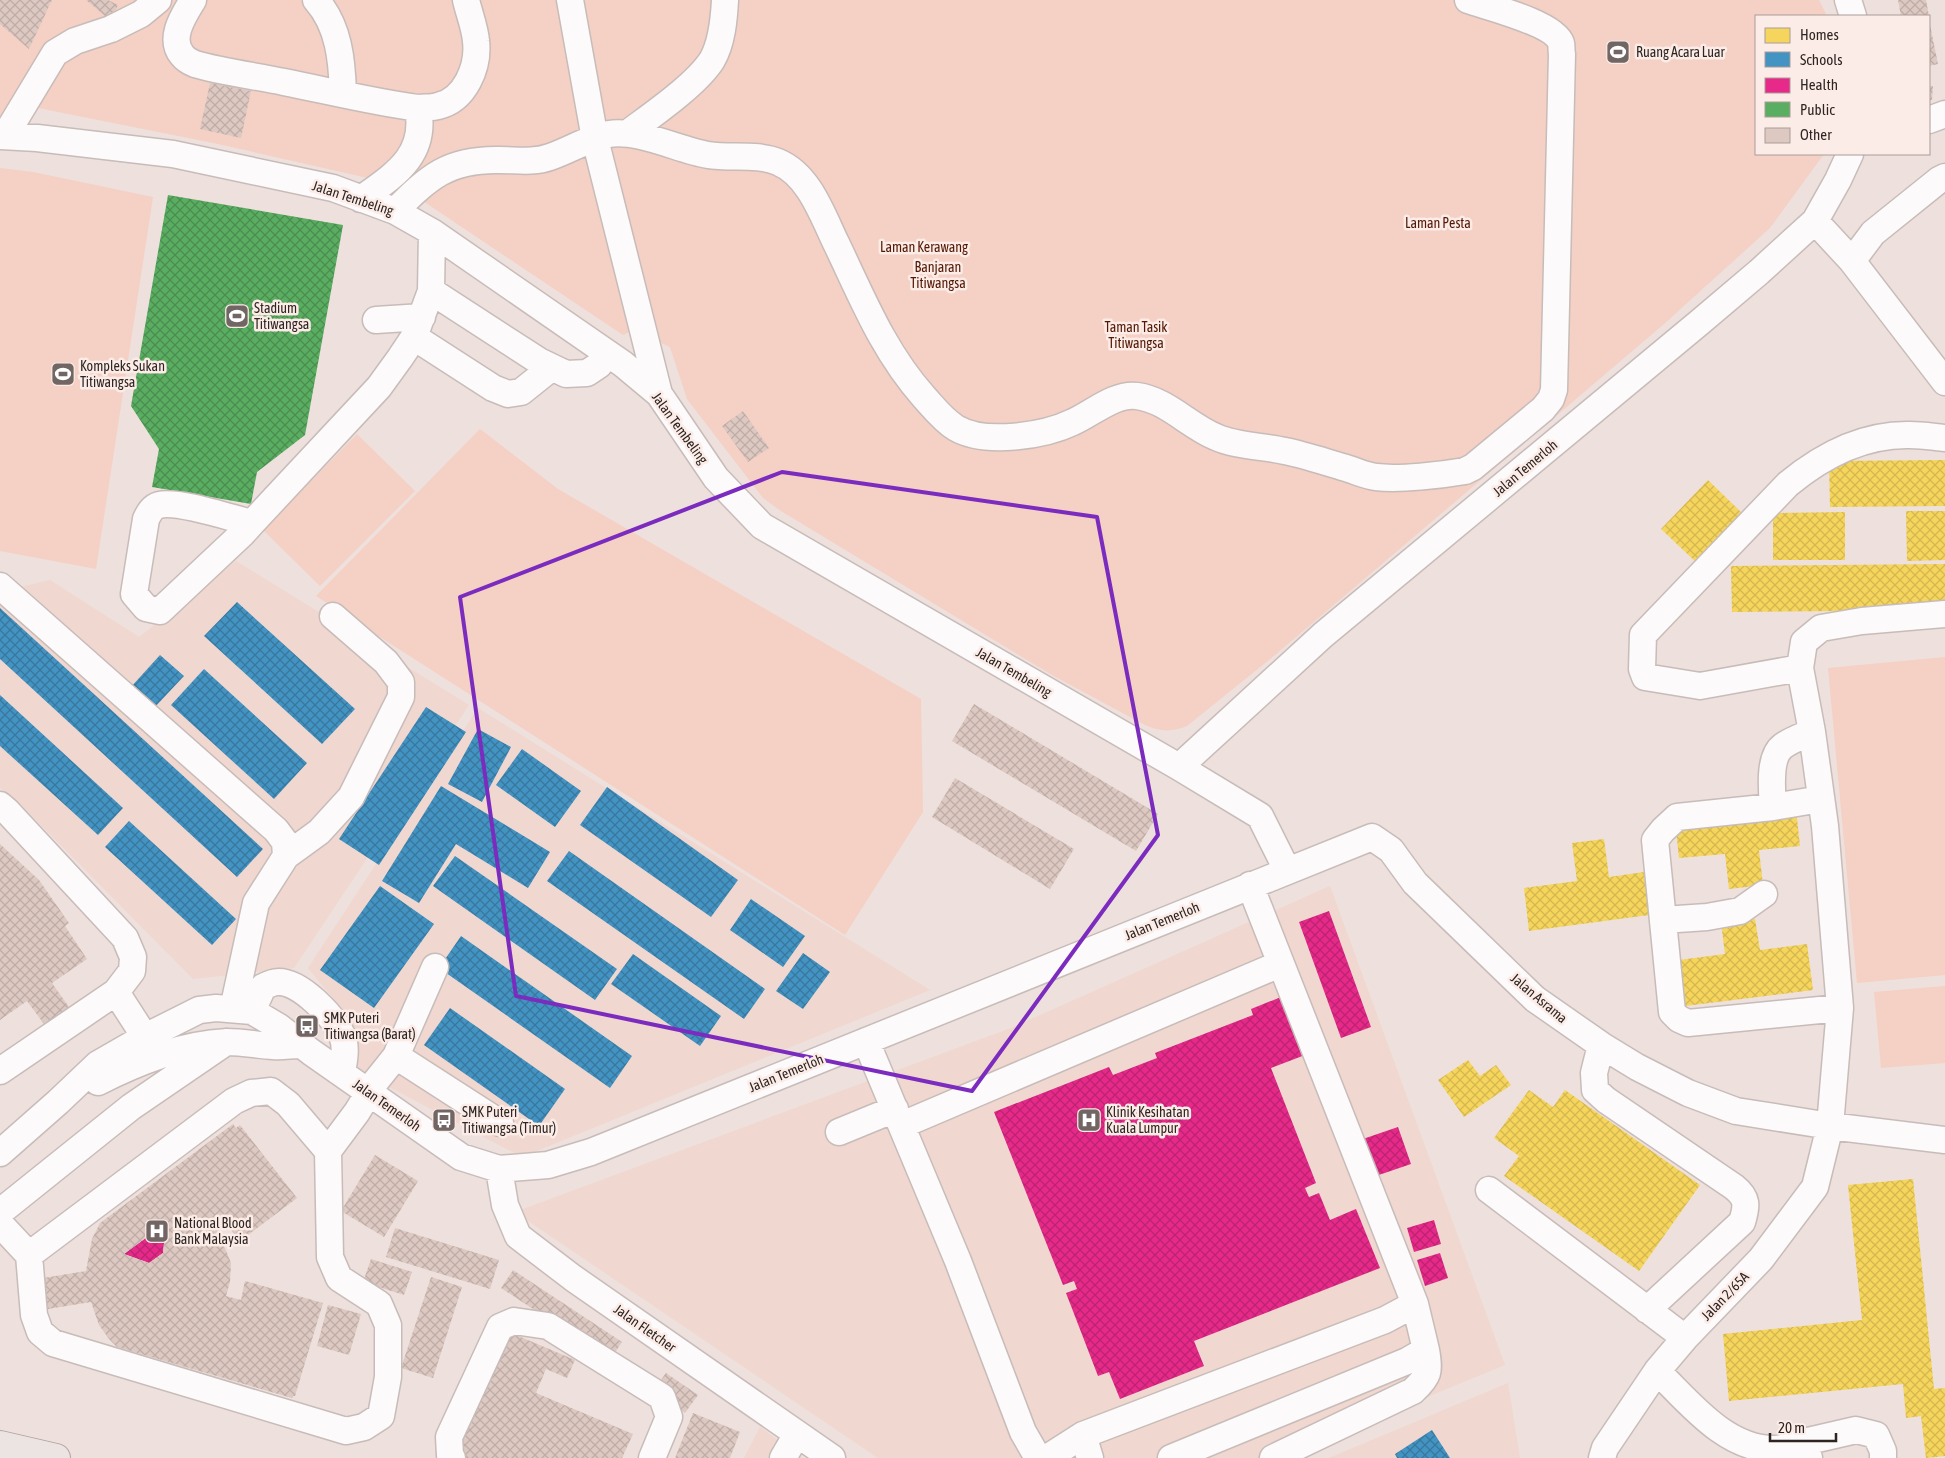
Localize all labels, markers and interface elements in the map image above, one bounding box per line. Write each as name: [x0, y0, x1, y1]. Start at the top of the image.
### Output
legend: [1755, 15, 1930, 155]
text: Homes: [1800, 26, 1839, 43]
sports icon: Ruang Acara Luar: [1605, 39, 1631, 65]
place label: Ruang Acara Luar: [1636, 44, 1726, 60]
text: Schools: [1800, 51, 1843, 68]
text: Health: [1800, 76, 1838, 93]
text: Public: [1800, 101, 1835, 118]
text: Other: [1800, 126, 1832, 143]
street label: Jalan Tembeling: [310, 177, 396, 219]
park label: Laman Pesta: [1405, 215, 1471, 231]
park label: Laman Kerawang: [880, 239, 968, 255]
park label: Banjaran Titiwangsa: [910, 259, 966, 291]
place label: Stadium Titiwangsa: [254, 300, 309, 332]
sports icon: Stadium Titiwangsa: [224, 303, 250, 329]
park label: Taman Tasik Titiwangsa: [1105, 319, 1167, 351]
place label: Kompleks Sukan Titiwangsa: [80, 358, 165, 390]
sports icon: Kompleks Sukan Titiwangsa: [50, 361, 76, 387]
street label: Jalan Tembeling: [649, 389, 711, 467]
street label: Jalan Temerloh: [1490, 436, 1560, 500]
street label: Jalan Tembeling: [973, 644, 1055, 700]
street label: Jalan Temerloh: [1122, 899, 1202, 943]
street label: Jalan Asrama: [1508, 970, 1570, 1026]
place label: SMK Puteri Titiwangsa (Barat): [324, 1010, 416, 1042]
bus stop icon: SMK Puteri Titiwangsa (Barat): [294, 1013, 320, 1039]
street label: Jalan Temerloh: [746, 1051, 826, 1095]
street label: Jalan Temerloh: [350, 1076, 424, 1134]
place label: SMK Puteri Titiwangsa (Timur): [462, 1104, 556, 1136]
place label: Klinik Kesihatan Kuala Lumpur: [1106, 1104, 1190, 1136]
bus stop icon: SMK Puteri Titiwangsa (Timur): [431, 1107, 457, 1133]
hospital icon: Klinik Kesihatan Kuala Lumpur: [1076, 1107, 1102, 1133]
place label: National Blood Bank Malaysia: [174, 1215, 252, 1247]
hospital icon: National Blood Bank Malaysia: [144, 1218, 170, 1244]
street label: Jalan 2/65A: [1698, 1268, 1752, 1324]
street label: Jalan Fletcher: [611, 1301, 680, 1356]
scale bar: [1770, 1410, 1836, 1442]
text: 20 m: [1778, 1419, 1805, 1436]

